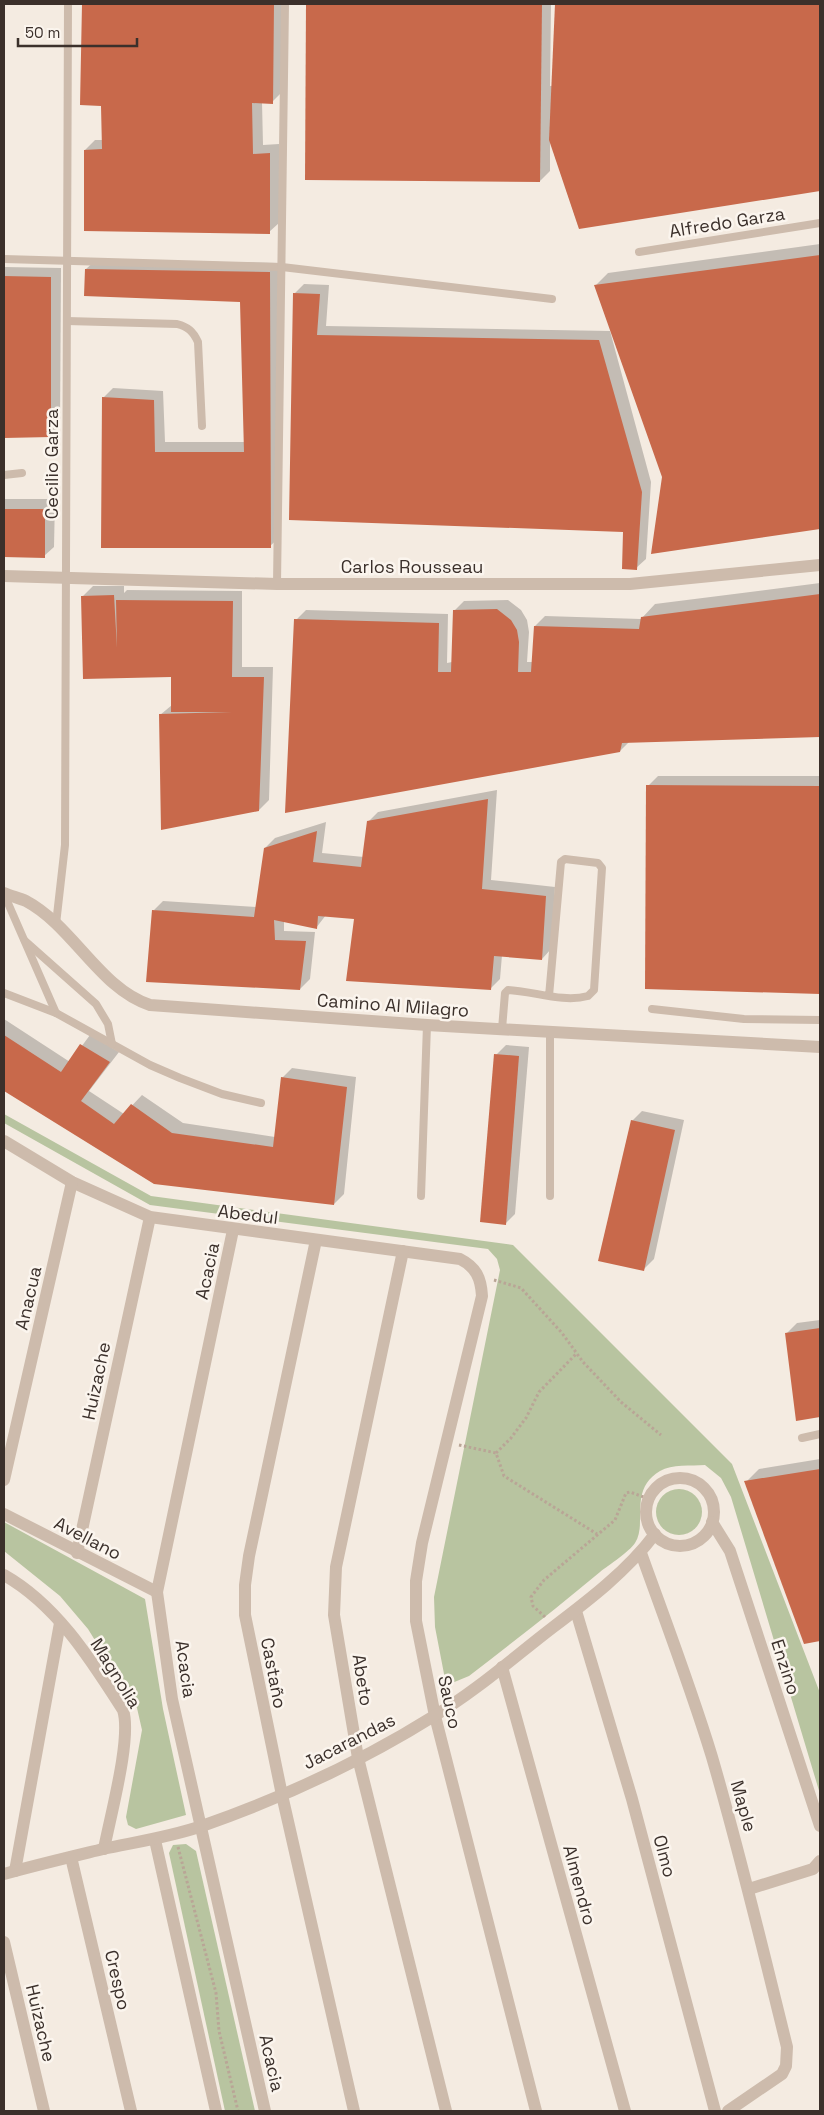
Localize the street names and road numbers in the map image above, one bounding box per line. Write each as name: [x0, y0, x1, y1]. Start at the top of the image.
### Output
street label: Alfredo Garza: [667, 202, 787, 242]
street label: Cecilio Garza: [40, 409, 63, 519]
street label: Carlos Rousseau: [341, 555, 483, 578]
street label: Camino Al Milagro: [316, 988, 470, 1022]
street label: Abedul: [217, 1199, 279, 1229]
street label: Acacia: [190, 1240, 224, 1302]
street label: Anacua: [10, 1264, 46, 1332]
street label: Huizache: [77, 1340, 115, 1422]
street label: Avellano: [51, 1511, 125, 1565]
street label: Magnolia: [85, 1634, 147, 1712]
street label: Castaño: [256, 1636, 292, 1710]
street label: Enzino: [766, 1636, 806, 1698]
street label: Acacia: [171, 1639, 201, 1699]
street label: Abeto: [348, 1652, 378, 1708]
street label: Sauco: [433, 1673, 467, 1731]
street label: Jacarandas: [299, 1708, 399, 1774]
street label: Maple: [726, 1778, 762, 1834]
street label: Olmo: [648, 1832, 682, 1880]
street label: Almendro: [558, 1842, 602, 1928]
street label: Crespo: [100, 1948, 136, 2012]
street label: Huizache: [21, 1982, 61, 2064]
street label: Acacia: [254, 2032, 290, 2094]

